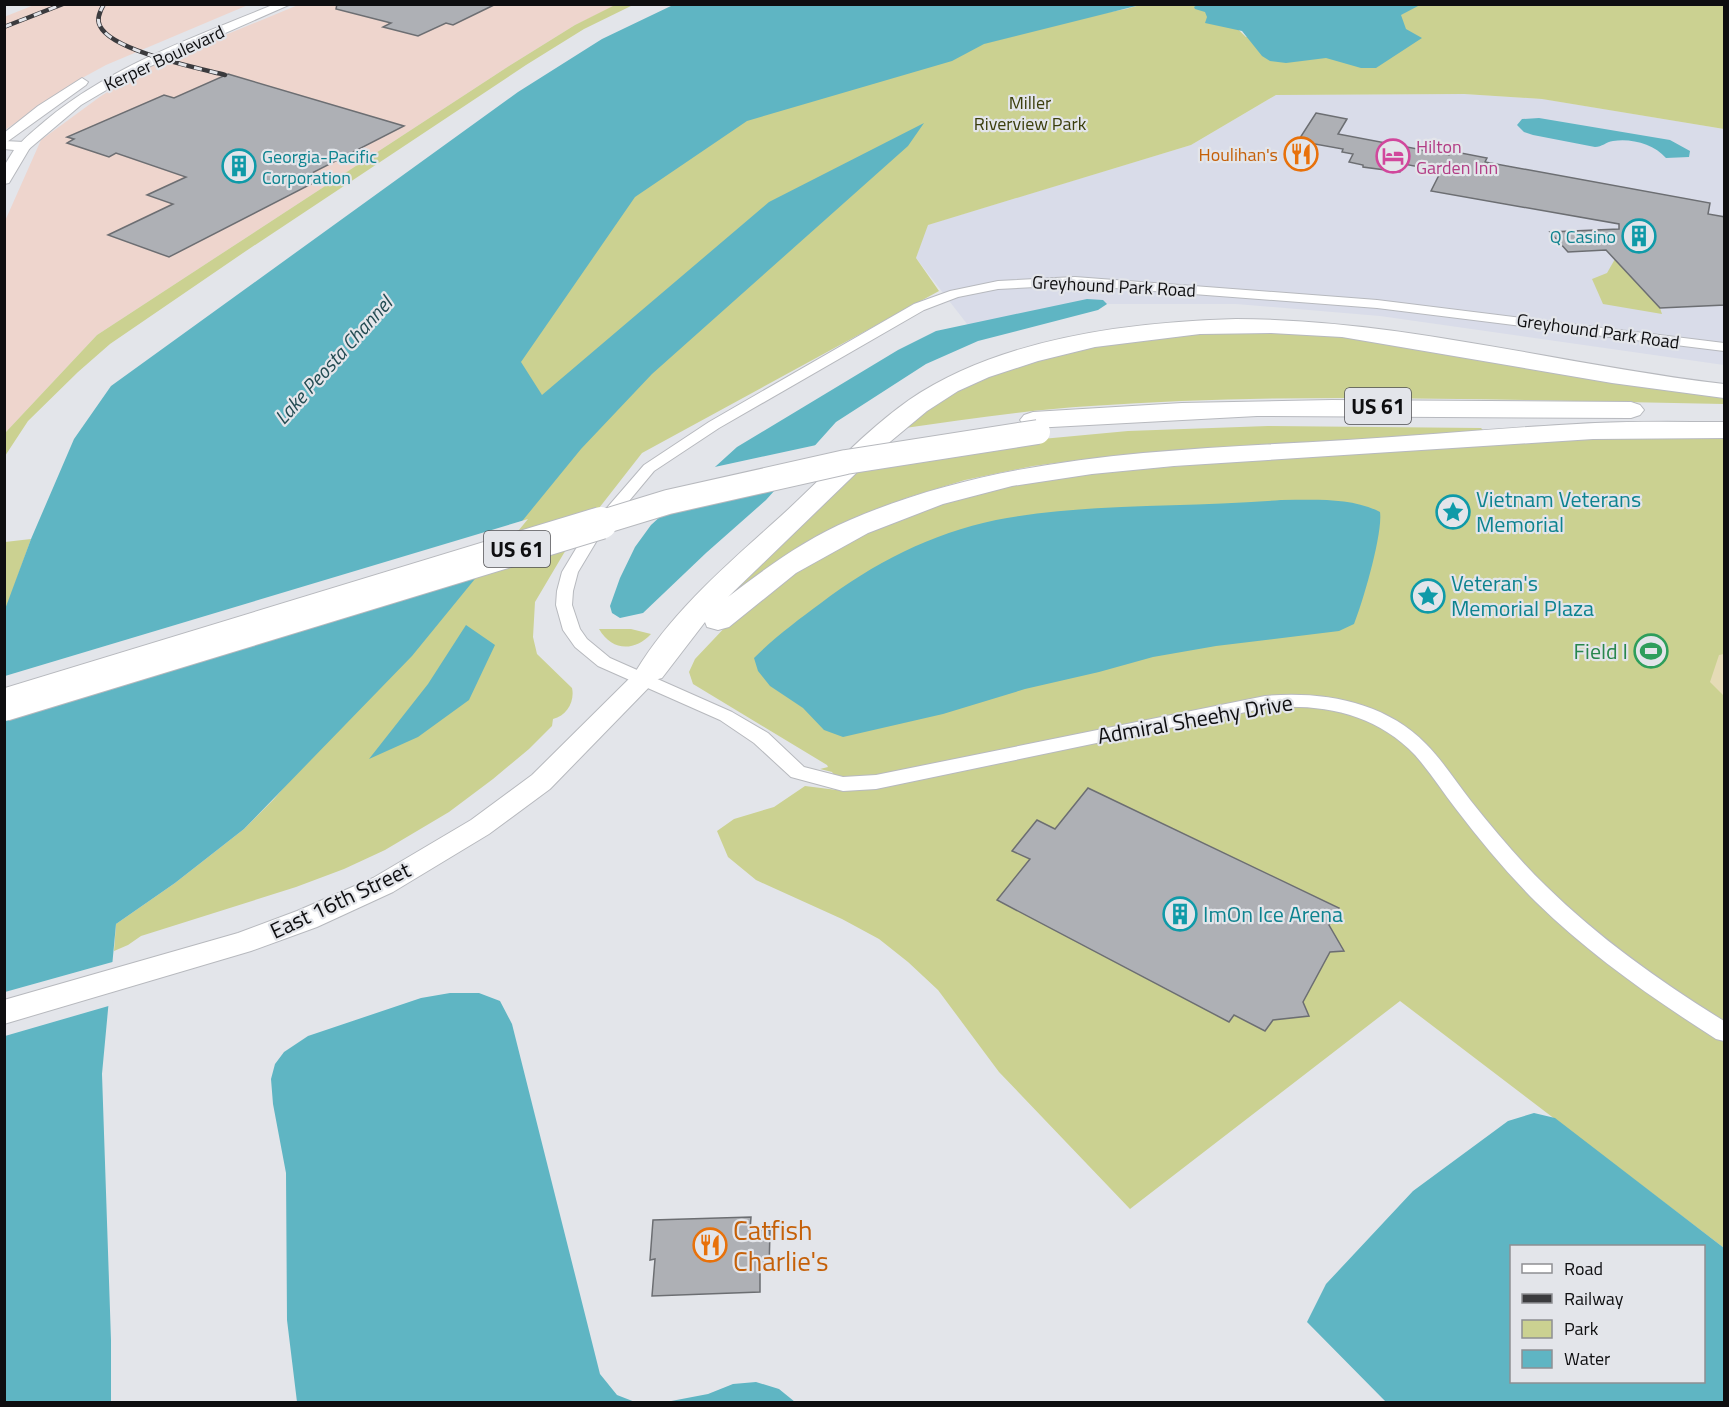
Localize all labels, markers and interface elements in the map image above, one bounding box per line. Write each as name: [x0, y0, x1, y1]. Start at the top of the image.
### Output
street label: Kerper Boulevard: [99, 18, 229, 98]
park label: Miller Riverview Park: [974, 89, 1087, 137]
place label: Hilton Garden Inn: [1416, 133, 1498, 181]
restaurant icon: Houlihan's: [1283, 136, 1319, 172]
hotel icon: Hilton Garden Inn: [1375, 138, 1411, 174]
place label: Houlihan's: [1199, 141, 1278, 168]
place label: Georgia-Pacific Corporation: [262, 143, 377, 191]
building icon: Georgia-Pacific Corporation: [221, 148, 257, 184]
building icon: Q Casino: [1621, 218, 1657, 254]
place label: Q Casino: [1550, 223, 1616, 250]
street label: Greyhound Park Road: [1031, 268, 1197, 304]
water label: Lake Peosta Channel: [267, 287, 401, 431]
street label: Greyhound Park Road: [1515, 306, 1681, 356]
road number: US 61: [1345, 388, 1411, 424]
place label: Vietnam Veterans Memorial: [1476, 482, 1641, 541]
place icon: Vietnam Veterans Memorial: [1435, 494, 1471, 530]
road number: US 61: [484, 531, 550, 567]
place label: Veteran's Memorial Plaza: [1451, 566, 1594, 625]
place icon: Veteran's Memorial Plaza: [1410, 578, 1446, 614]
sports icon: Field I: [1633, 633, 1669, 669]
place label: Field I: [1574, 634, 1628, 668]
street label: Admiral Sheehy Drive: [1095, 685, 1295, 753]
street label: East 16th Street: [264, 852, 416, 947]
building icon: ImOn Ice Arena: [1162, 896, 1198, 932]
place label: ImOn Ice Arena: [1203, 897, 1343, 931]
place label: Catfish Charlie's: [733, 1209, 829, 1281]
restaurant icon: Catfish Charlie's: [692, 1227, 728, 1263]
legend: [1510, 1245, 1705, 1383]
text: Road: [1564, 1255, 1603, 1282]
text: Railway: [1564, 1285, 1624, 1312]
text: Park: [1564, 1315, 1599, 1342]
text: Water: [1564, 1345, 1610, 1372]

